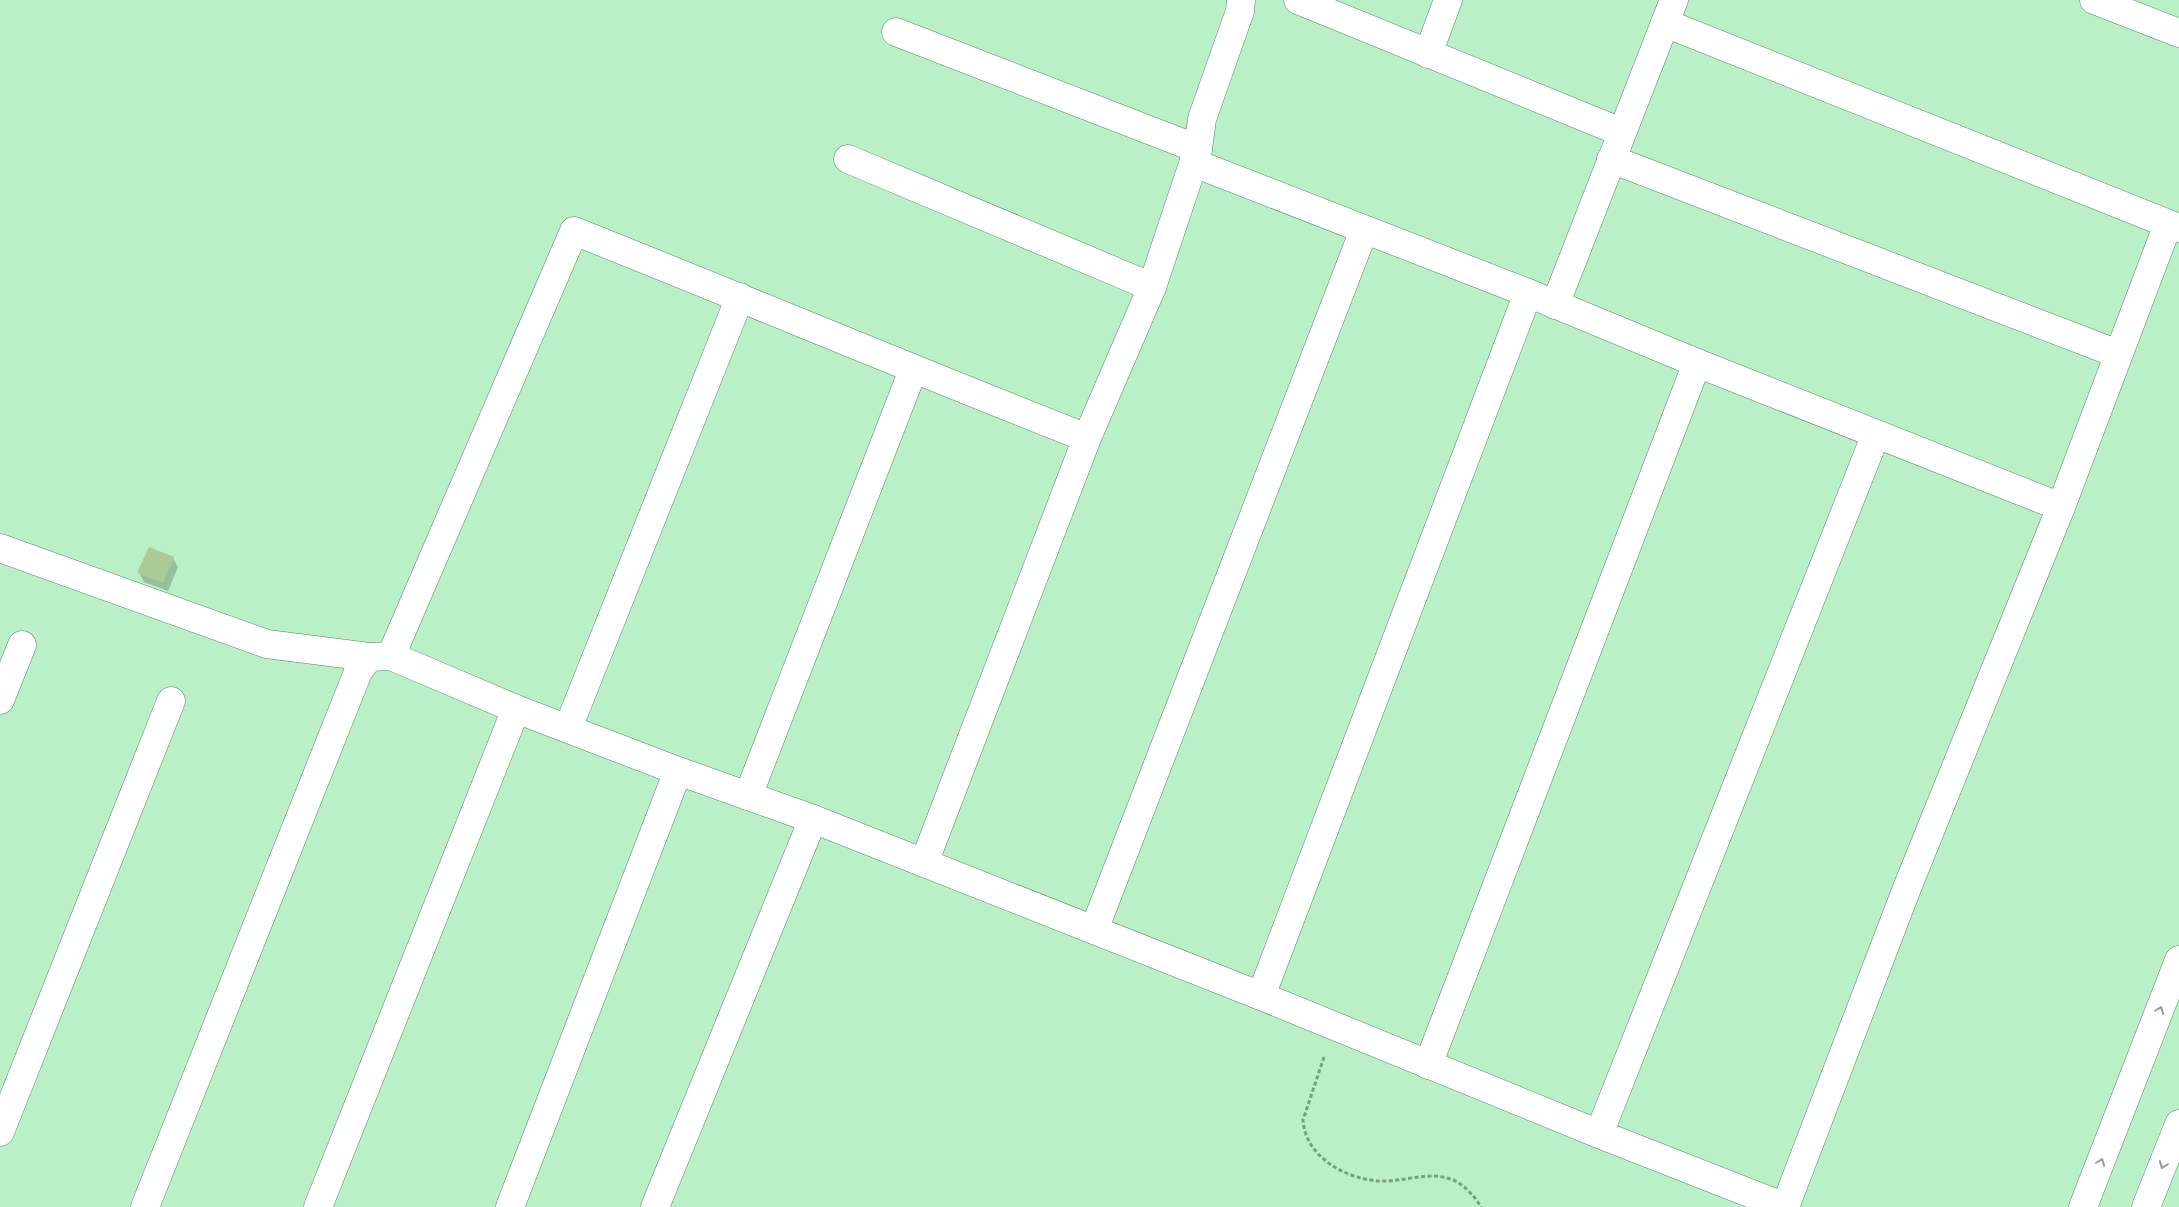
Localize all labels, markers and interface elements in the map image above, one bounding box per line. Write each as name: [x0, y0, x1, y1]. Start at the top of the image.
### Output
one-way arrow: [2154, 1006, 2164, 1015]
one-way arrow: [2095, 1158, 2105, 1166]
one-way arrow: [2158, 1160, 2169, 1169]

